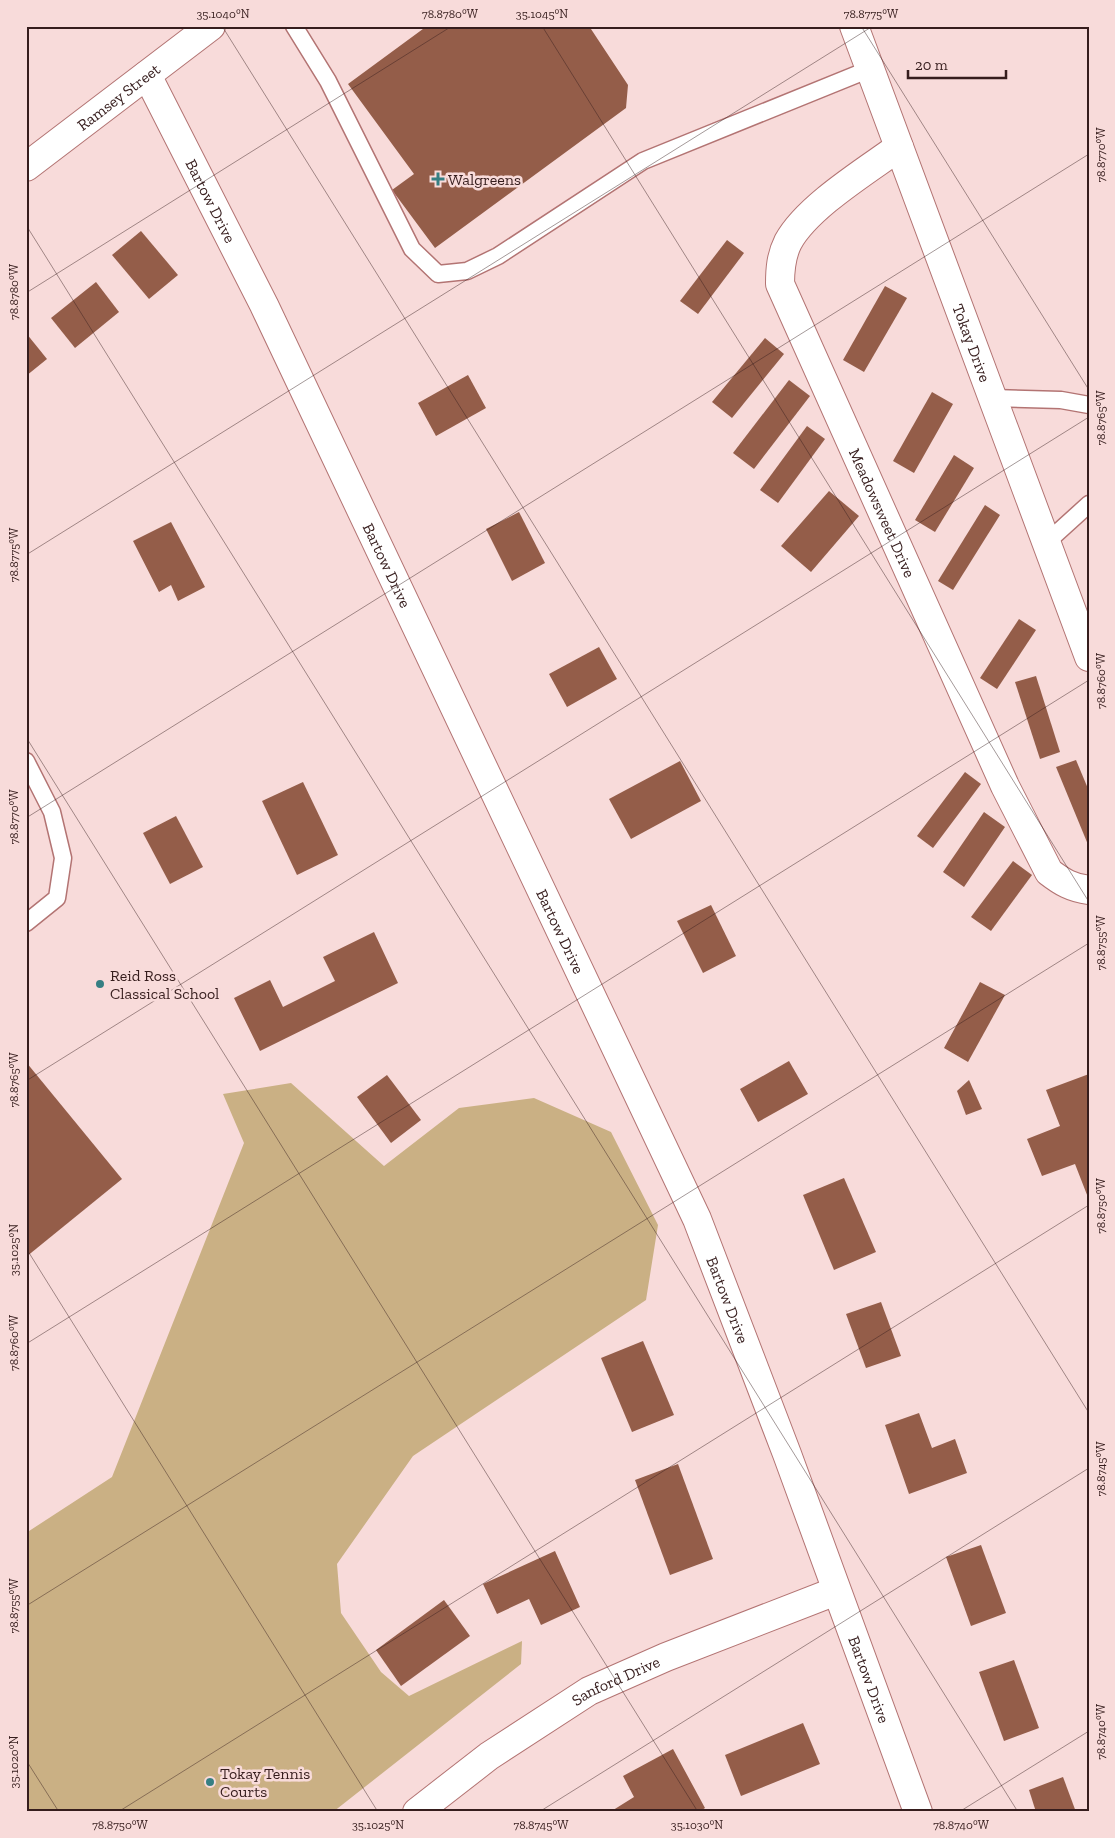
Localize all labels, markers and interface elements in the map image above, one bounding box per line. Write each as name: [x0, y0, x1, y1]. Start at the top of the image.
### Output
text: 35.1040°N: [196, 7, 250, 21]
text: 78.8780°W: [422, 7, 479, 21]
text: 35.1045°N: [516, 7, 568, 21]
text: 78.8775°W: [844, 7, 899, 21]
scale bar: [908, 48, 1005, 80]
text: 20 m: [915, 56, 948, 74]
street label: Ramsey Street: [73, 59, 164, 134]
text: 78.8770°W: [1094, 127, 1108, 183]
street label: Bartow Drive: [182, 156, 240, 246]
place label: Walgreens: [448, 170, 521, 189]
marker: Walgreens: [432, 173, 444, 185]
text: 78.8780°W: [7, 263, 21, 320]
street label: Tokay Drive: [949, 301, 995, 384]
text: 78.8765°W: [1094, 390, 1108, 446]
street label: Meadowsweet Drive: [845, 445, 920, 580]
street label: Bartow Drive: [359, 520, 415, 611]
text: 78.8775°W: [7, 527, 21, 582]
text: 78.8760°W: [1094, 652, 1108, 709]
text: 78.8770°W: [7, 789, 21, 845]
street label: Bartow Drive: [533, 886, 589, 977]
text: 78.8755°W: [1094, 915, 1108, 970]
place label: Reid Ross Classical School: [110, 966, 219, 1003]
marker: Reid Ross Classical School: [94, 978, 106, 990]
text: 78.8765°W: [7, 1052, 21, 1108]
text: 78.8750°W: [1094, 1177, 1108, 1234]
text: 35.1025°N: [7, 1224, 21, 1276]
street label: Bartow Drive: [703, 1254, 753, 1346]
text: 78.8760°W: [7, 1314, 21, 1371]
text: 78.8745°W: [1094, 1441, 1108, 1496]
text: 78.8755°W: [7, 1578, 21, 1633]
street label: Bartow Drive: [845, 1633, 894, 1725]
street label: Sanford Drive: [568, 1651, 663, 1709]
text: 78.8740°W: [1094, 1703, 1108, 1760]
text: 35.1020°N: [7, 1735, 21, 1788]
place label: Tokay Tennis Courts: [220, 1764, 310, 1801]
marker: Tokay Tennis Courts: [204, 1776, 216, 1788]
text: 78.8750°W: [92, 1818, 149, 1832]
text: 35.1025°N: [352, 1818, 404, 1832]
text: 78.8745°W: [514, 1818, 569, 1832]
text: 35.1030°N: [671, 1818, 723, 1832]
text: 78.8740°W: [933, 1818, 990, 1832]

